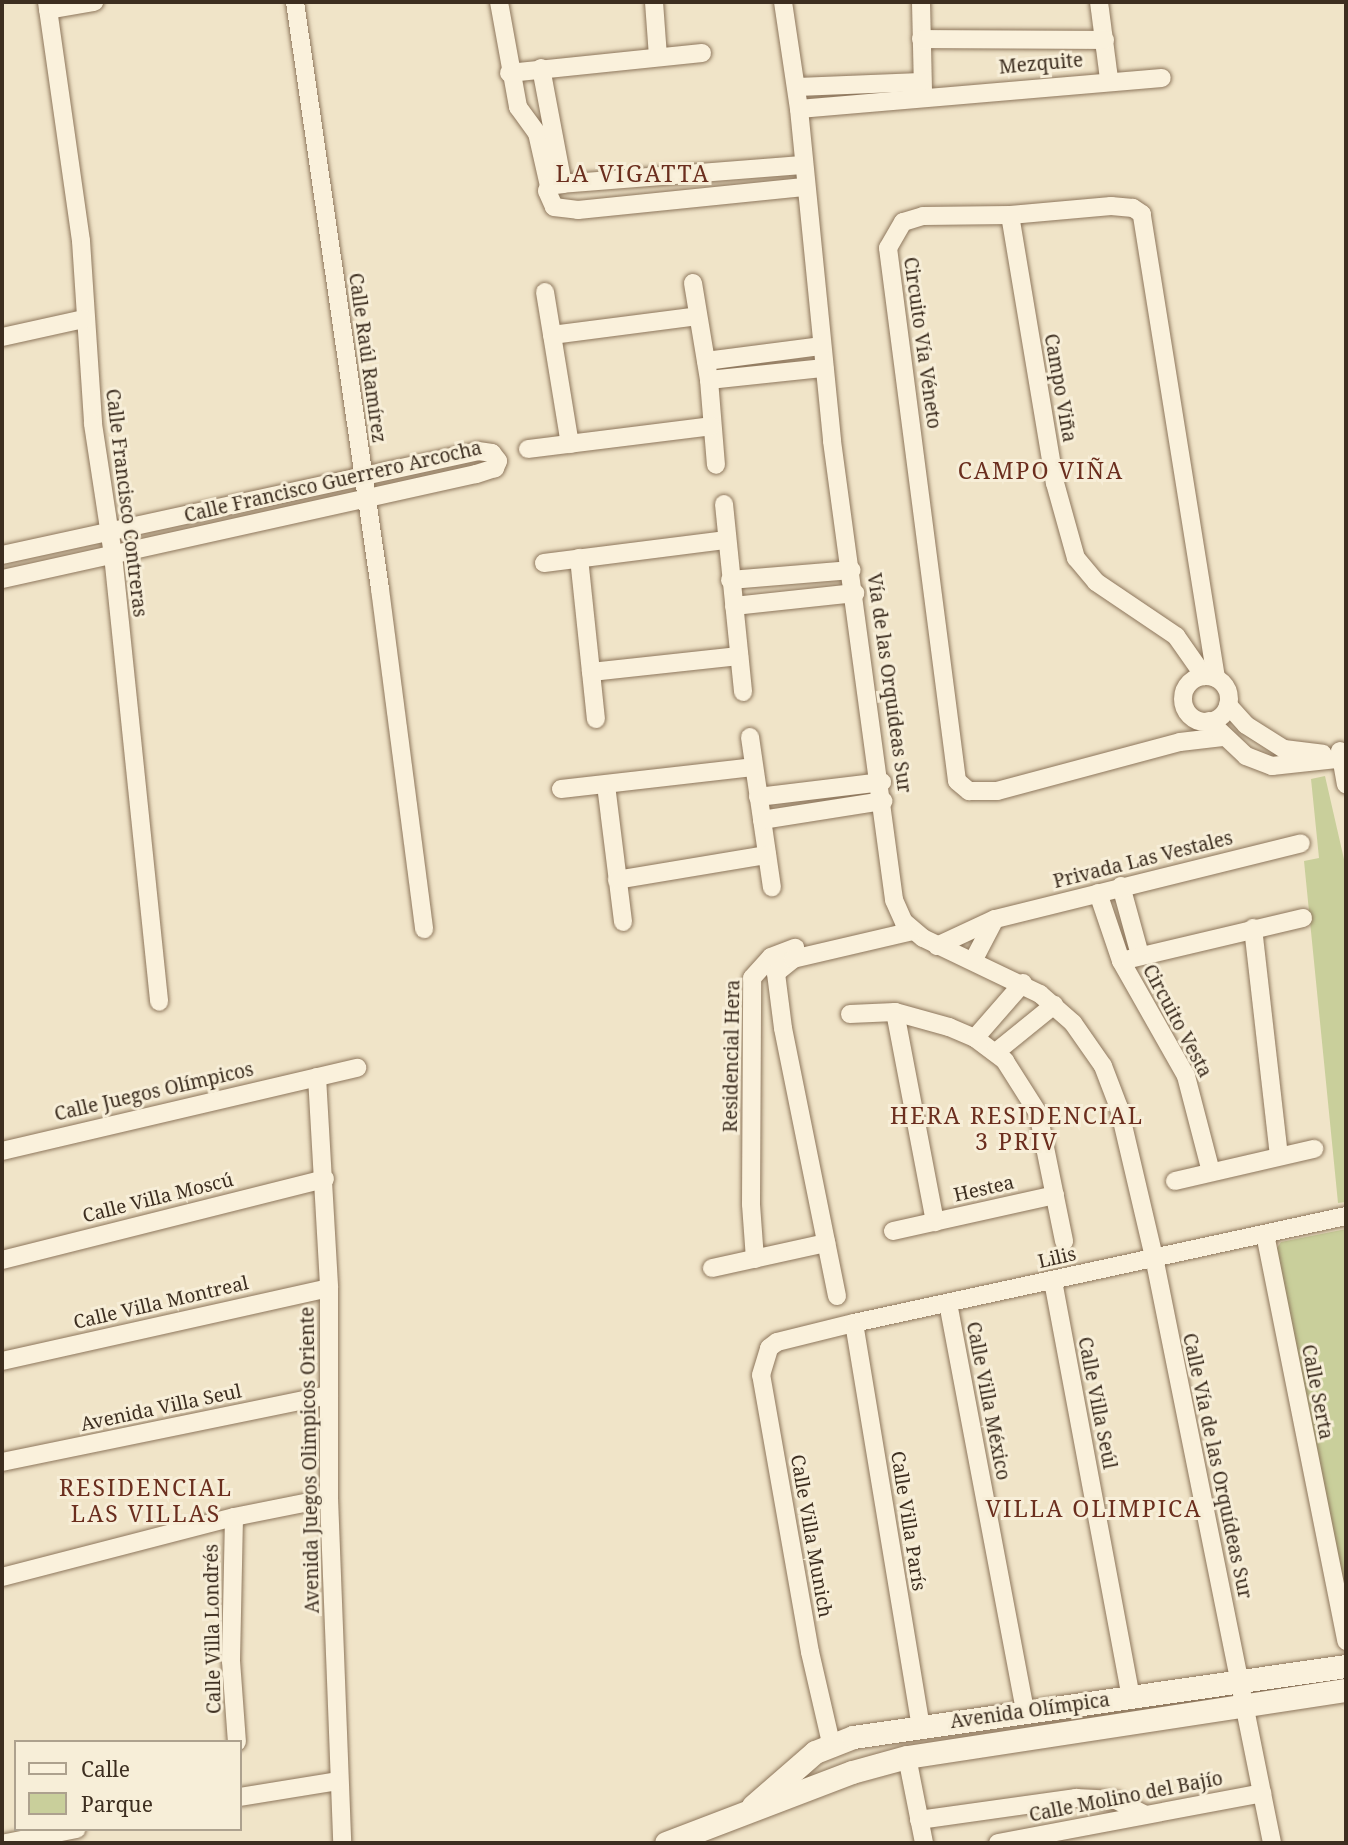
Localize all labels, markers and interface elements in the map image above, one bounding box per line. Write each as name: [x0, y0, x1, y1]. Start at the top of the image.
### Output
street label: Mezquite: [998, 49, 1084, 79]
district label: LA VIGATTA: [557, 159, 709, 187]
street label: Circuito Vía Véneto: [899, 256, 945, 430]
street label: Calle Raúl Ramírez: [344, 272, 390, 444]
street label: Campo Viña: [1039, 332, 1081, 444]
street label: Calle Francisco Contreras: [101, 388, 151, 618]
street label: Calle Francisco Guerrero Arcocha: [182, 437, 484, 527]
district label: CAMPO VIÑA: [959, 456, 1123, 484]
street label: Vía de las Orquídeas Sur: [862, 572, 916, 794]
street label: Privada Las Vestales: [1051, 827, 1235, 893]
street label: Circuito Vesta: [1138, 961, 1216, 1081]
street label: Residencial Hera: [719, 979, 745, 1133]
street label: Calle Juegos Olímpicos: [52, 1058, 256, 1126]
district label: HERA RESIDENCIAL 3 PRIV: [892, 1101, 1142, 1155]
street label: Calle Villa Moscú: [80, 1168, 236, 1228]
street label: Hestea: [952, 1171, 1016, 1207]
street label: Lilis: [1036, 1243, 1078, 1273]
street label: Calle Villa Montreal: [71, 1272, 251, 1334]
street label: Avenida Juegos Olimpicos Oriente: [296, 1306, 324, 1614]
street label: Calle Villa México: [961, 1320, 1015, 1482]
street label: Calle Vía de las Orquídeas Sur: [1178, 1331, 1256, 1601]
street label: Calle Villa Seúl: [1073, 1335, 1121, 1471]
street label: Calle Serta: [1297, 1343, 1337, 1441]
street label: Avenida Villa Seul: [79, 1380, 243, 1436]
street label: Calle Villa París: [886, 1449, 930, 1593]
street label: Calle Villa Munich: [785, 1453, 837, 1619]
district label: RESIDENCIAL LAS VILLAS: [60, 1473, 232, 1527]
district label: VILLA OLIMPICA: [987, 1494, 1201, 1522]
street label: Calle Villa Londrés: [200, 1544, 226, 1714]
street label: Avenida Olímpica: [949, 1689, 1111, 1733]
legend: [14, 1740, 242, 1831]
text: Calle: [81, 1755, 130, 1783]
street label: Calle Molino del Bajío: [1027, 1767, 1225, 1827]
text: Parque: [81, 1790, 153, 1818]

